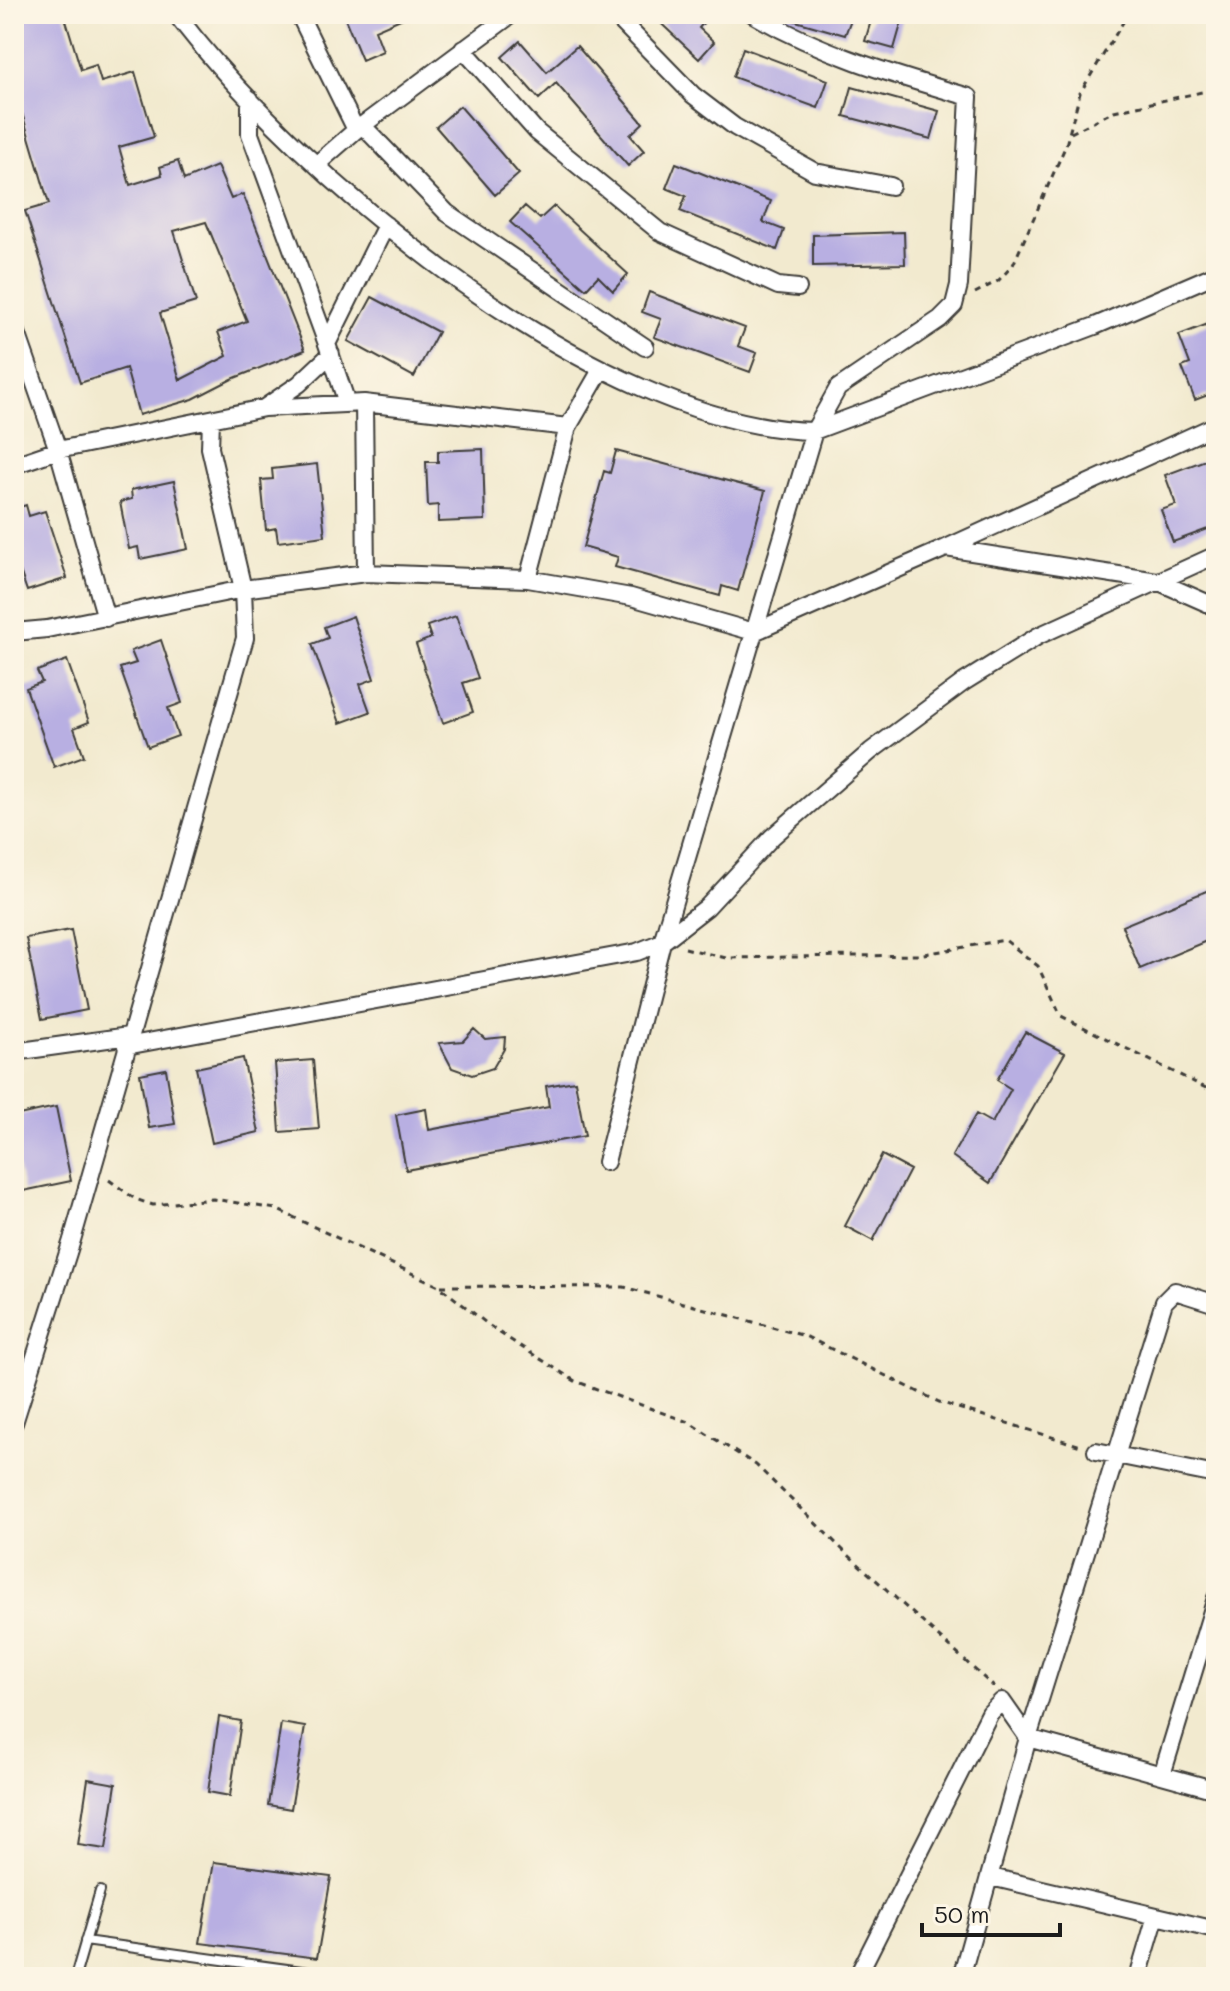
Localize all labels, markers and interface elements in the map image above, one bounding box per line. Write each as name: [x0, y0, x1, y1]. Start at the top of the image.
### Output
scale bar: [922, 1887, 1060, 1937]
text: 50 m: [934, 1898, 990, 1929]

